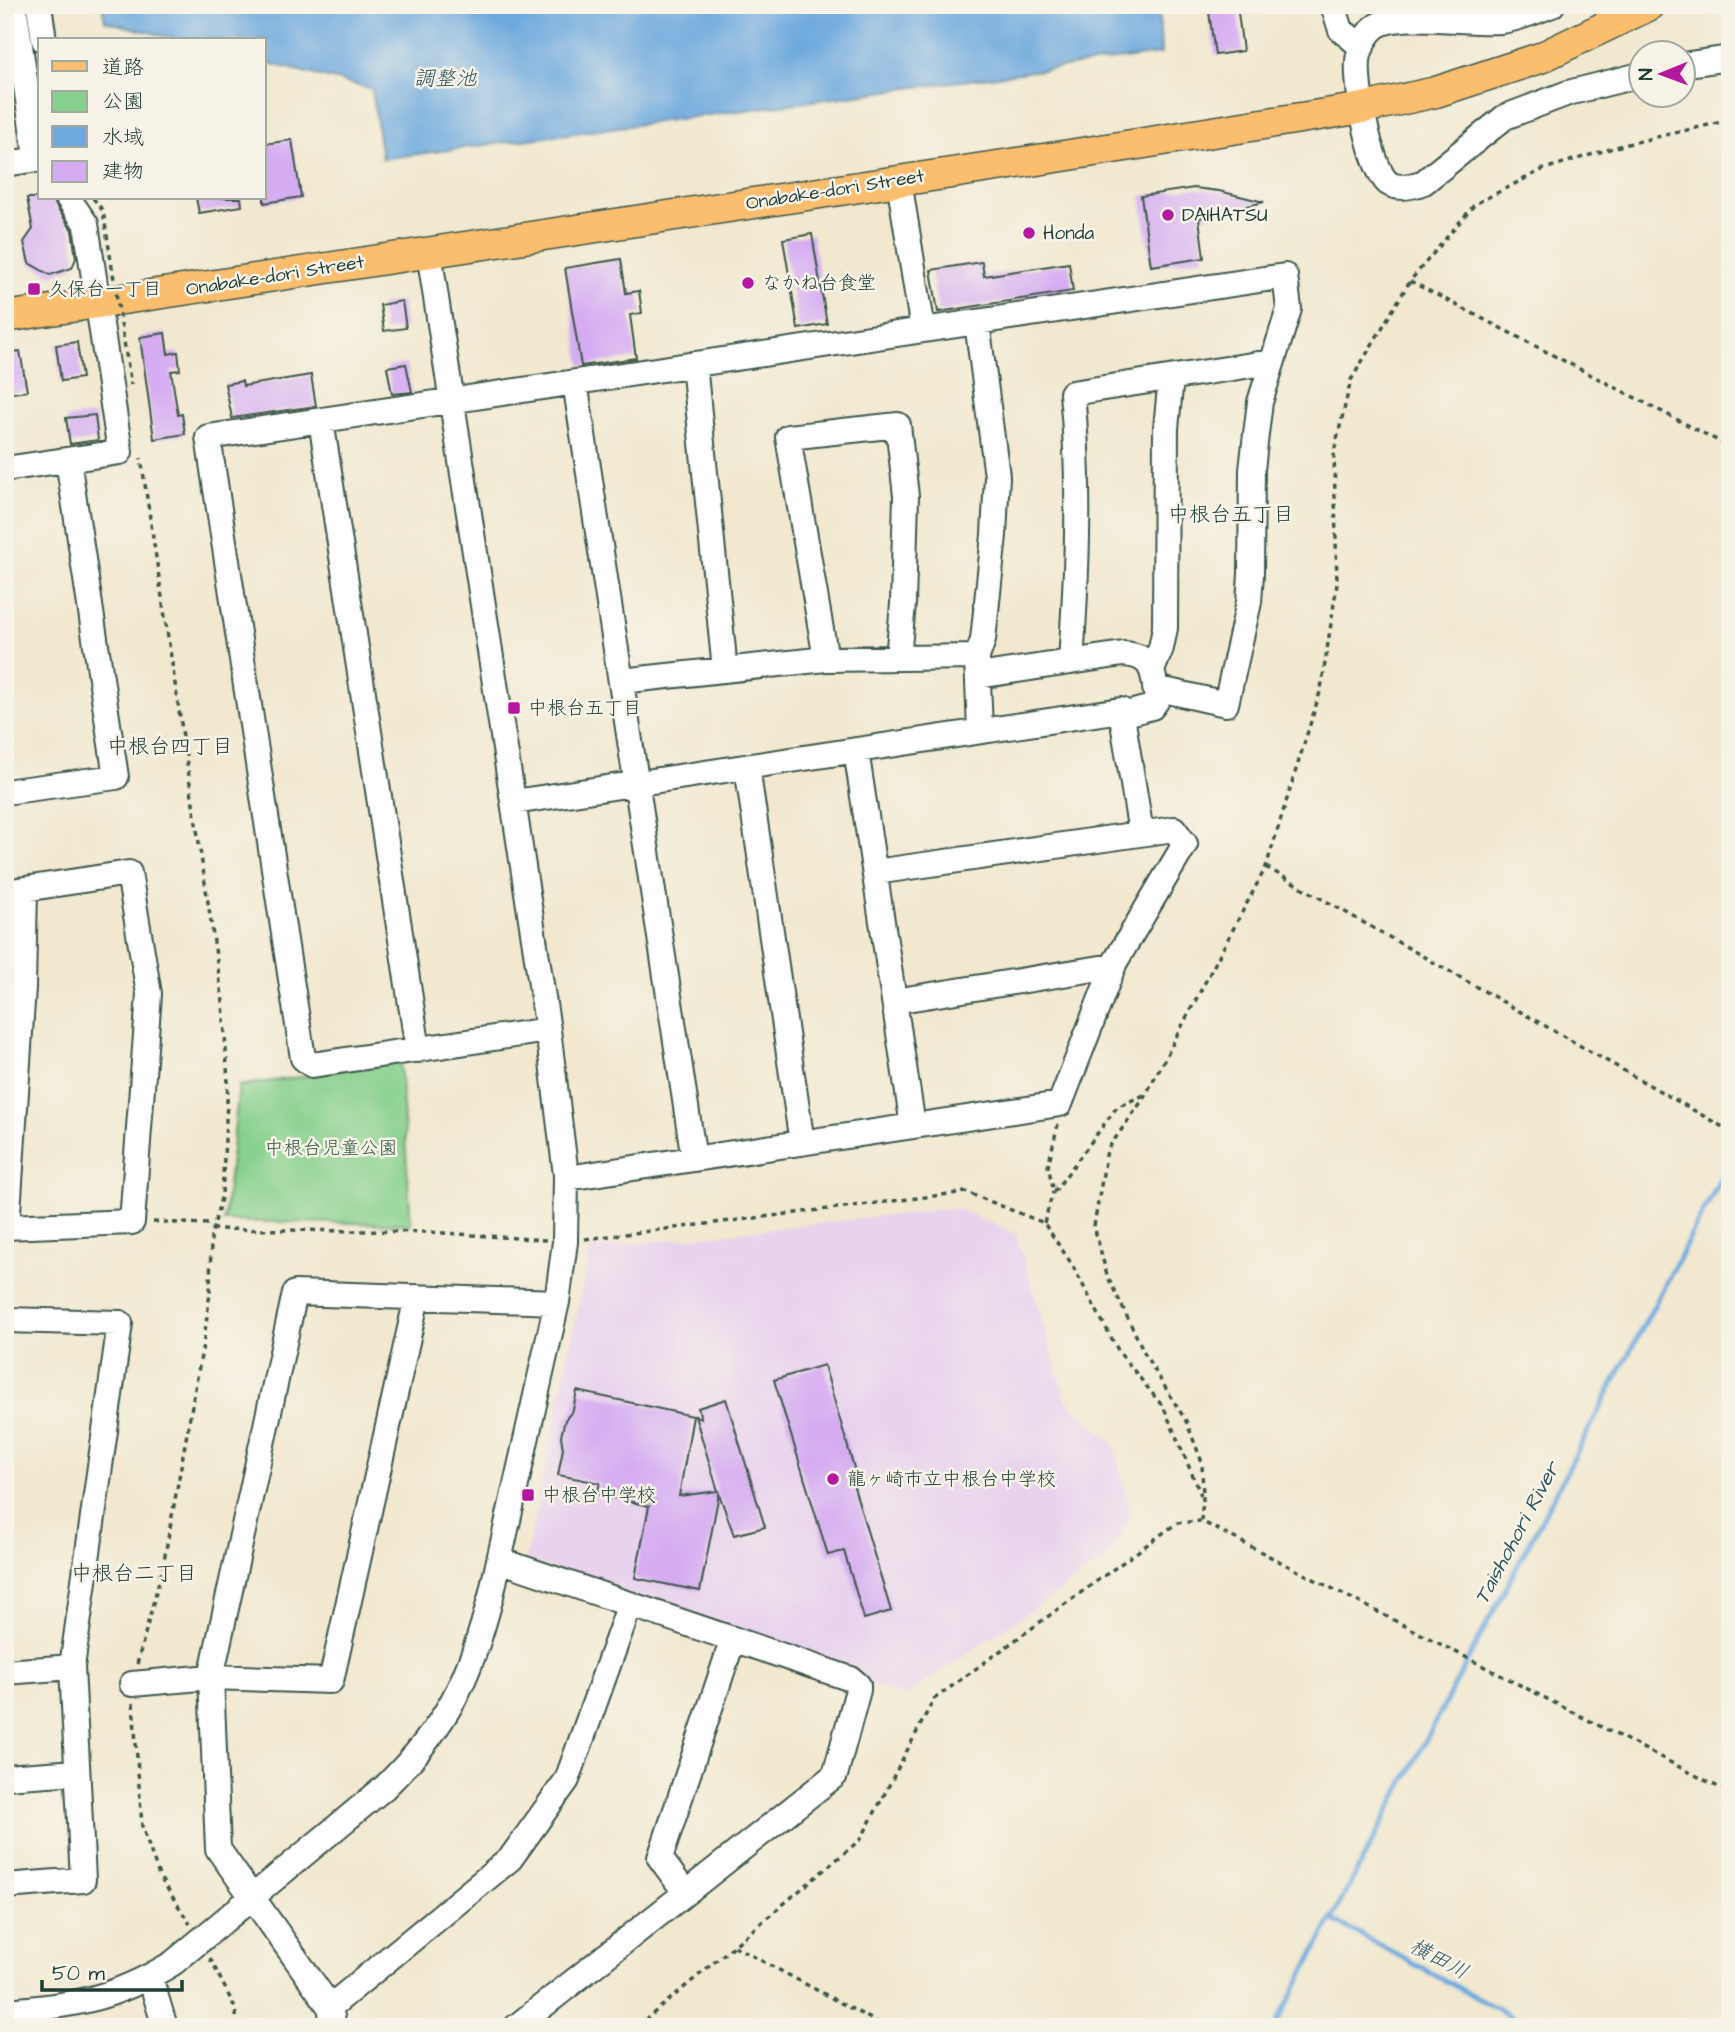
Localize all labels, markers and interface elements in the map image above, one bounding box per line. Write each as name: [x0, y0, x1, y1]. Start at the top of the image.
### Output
legend: [38, 38, 266, 200]
north arrow: [1626, 38, 1696, 108]
text: 道路: [102, 53, 144, 82]
water label: 調整池: [414, 64, 477, 93]
text: N: [1633, 68, 1660, 80]
text: 公園: [102, 87, 144, 116]
text: 水域: [102, 123, 144, 152]
text: 建物: [102, 157, 144, 186]
street label: Onabake-dori Street: [744, 163, 926, 217]
place label: DAIHATSU: [1182, 202, 1268, 229]
marker: DAIHATSU: [1160, 207, 1176, 223]
place label: Honda: [1043, 220, 1094, 247]
marker: Honda: [1021, 225, 1037, 241]
street label: Onabake-dori Street: [184, 249, 366, 303]
place label: なかね台食堂: [762, 270, 876, 297]
marker: なかね台食堂: [740, 275, 756, 291]
place label: 久保台一丁目: [48, 276, 162, 303]
marker: 久保台一丁目: [26, 281, 42, 297]
district label: 中根台五丁目: [1168, 500, 1294, 529]
place label: 中根台五丁目: [528, 695, 642, 722]
marker: 中根台五丁目: [506, 700, 522, 716]
district label: 中根台四丁目: [107, 732, 233, 761]
park label: 中根台児童公園: [264, 1135, 398, 1162]
water label: Taishohori River: [1467, 1455, 1568, 1609]
place label: 龍ヶ崎市立中根台中学校: [847, 1466, 1056, 1493]
marker: 龍ヶ崎市立中根台中学校: [825, 1471, 841, 1487]
place label: 中根台中学校: [542, 1482, 656, 1509]
marker: 中根台中学校: [520, 1487, 536, 1503]
district label: 中根台二丁目: [71, 1559, 197, 1588]
water label: 横田川: [1404, 1931, 1474, 1987]
scale bar: [42, 1948, 182, 1992]
text: 50 m: [52, 1959, 106, 1988]

